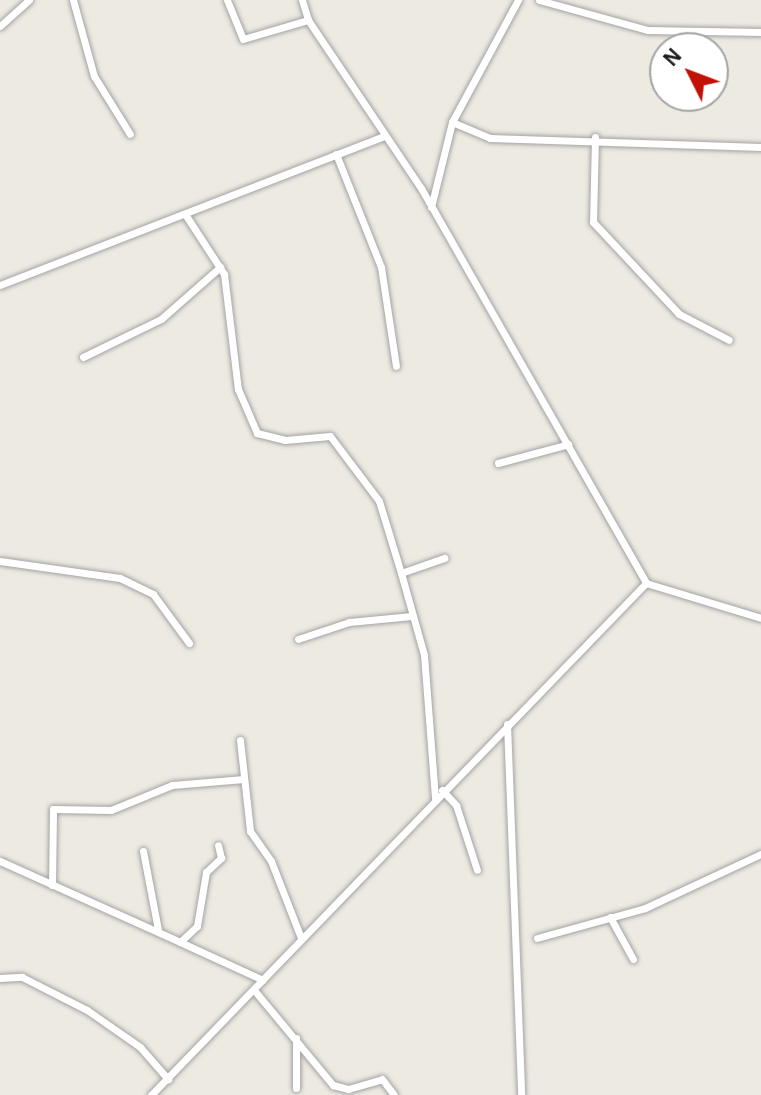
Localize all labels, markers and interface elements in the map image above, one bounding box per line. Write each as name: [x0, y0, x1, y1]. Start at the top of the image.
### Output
north arrow: [649, 32, 729, 112]
text: N: [659, 44, 686, 70]

